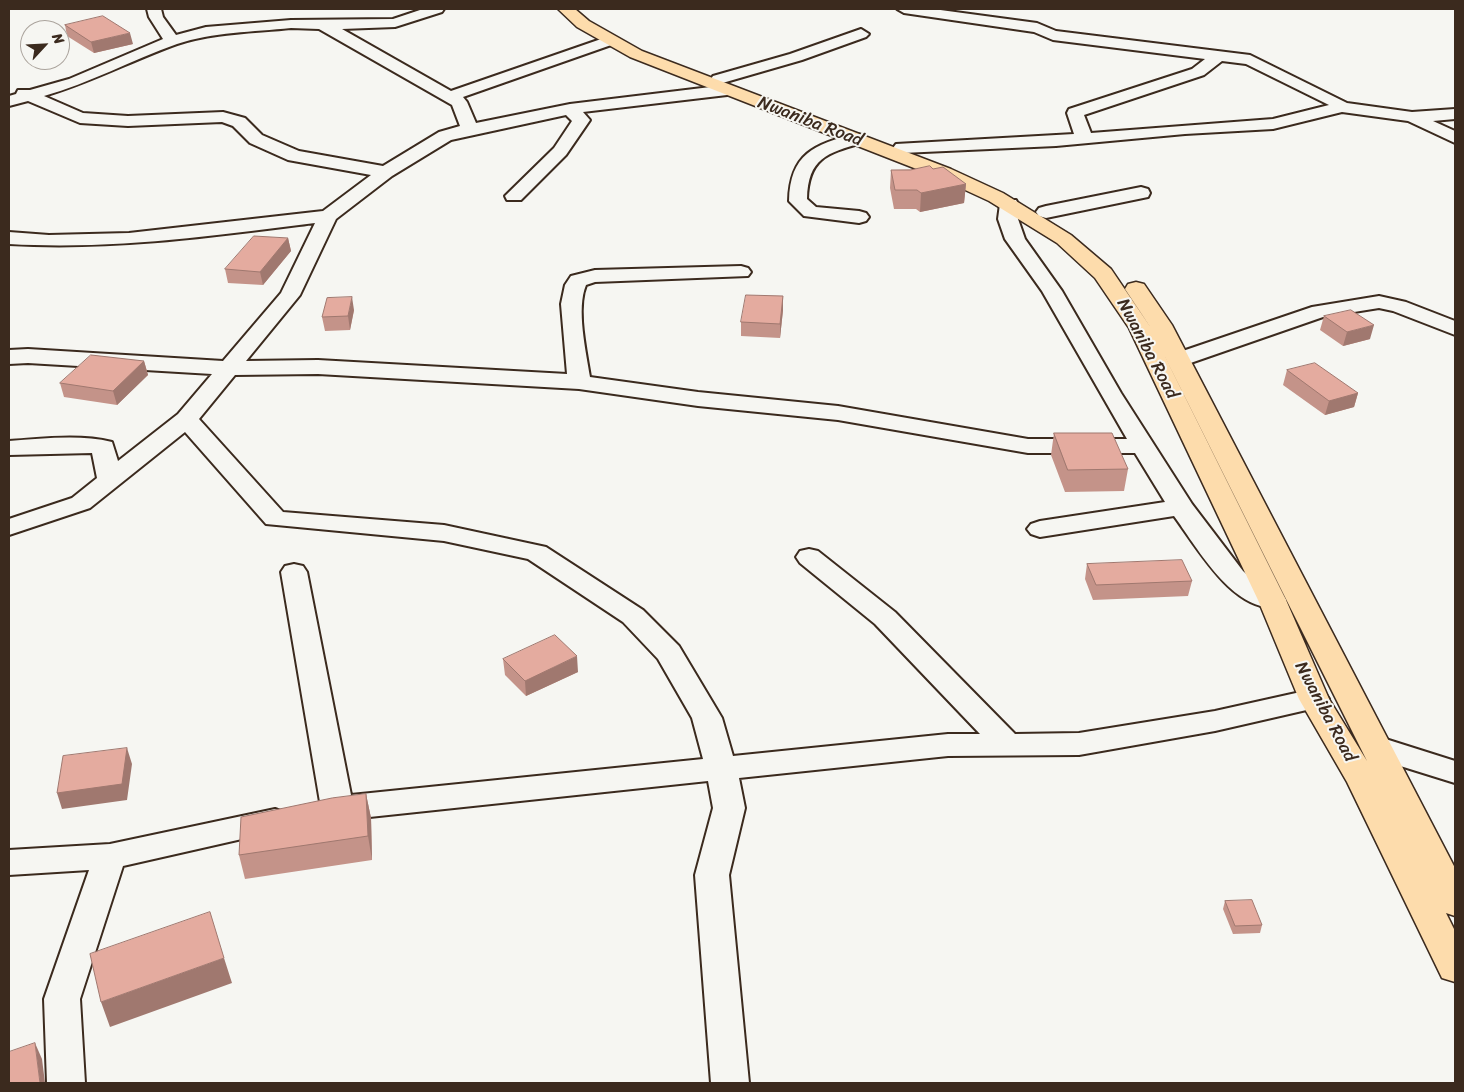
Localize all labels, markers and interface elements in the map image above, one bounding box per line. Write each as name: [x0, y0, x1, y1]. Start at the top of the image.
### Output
north arrow: [20, 20, 70, 70]
text: N: [45, 29, 72, 49]
street label: Nwaniba Road: [755, 92, 865, 152]
street label: Nwaniba Road: [1112, 295, 1182, 403]
street label: Nwaniba Road: [1290, 658, 1360, 766]

